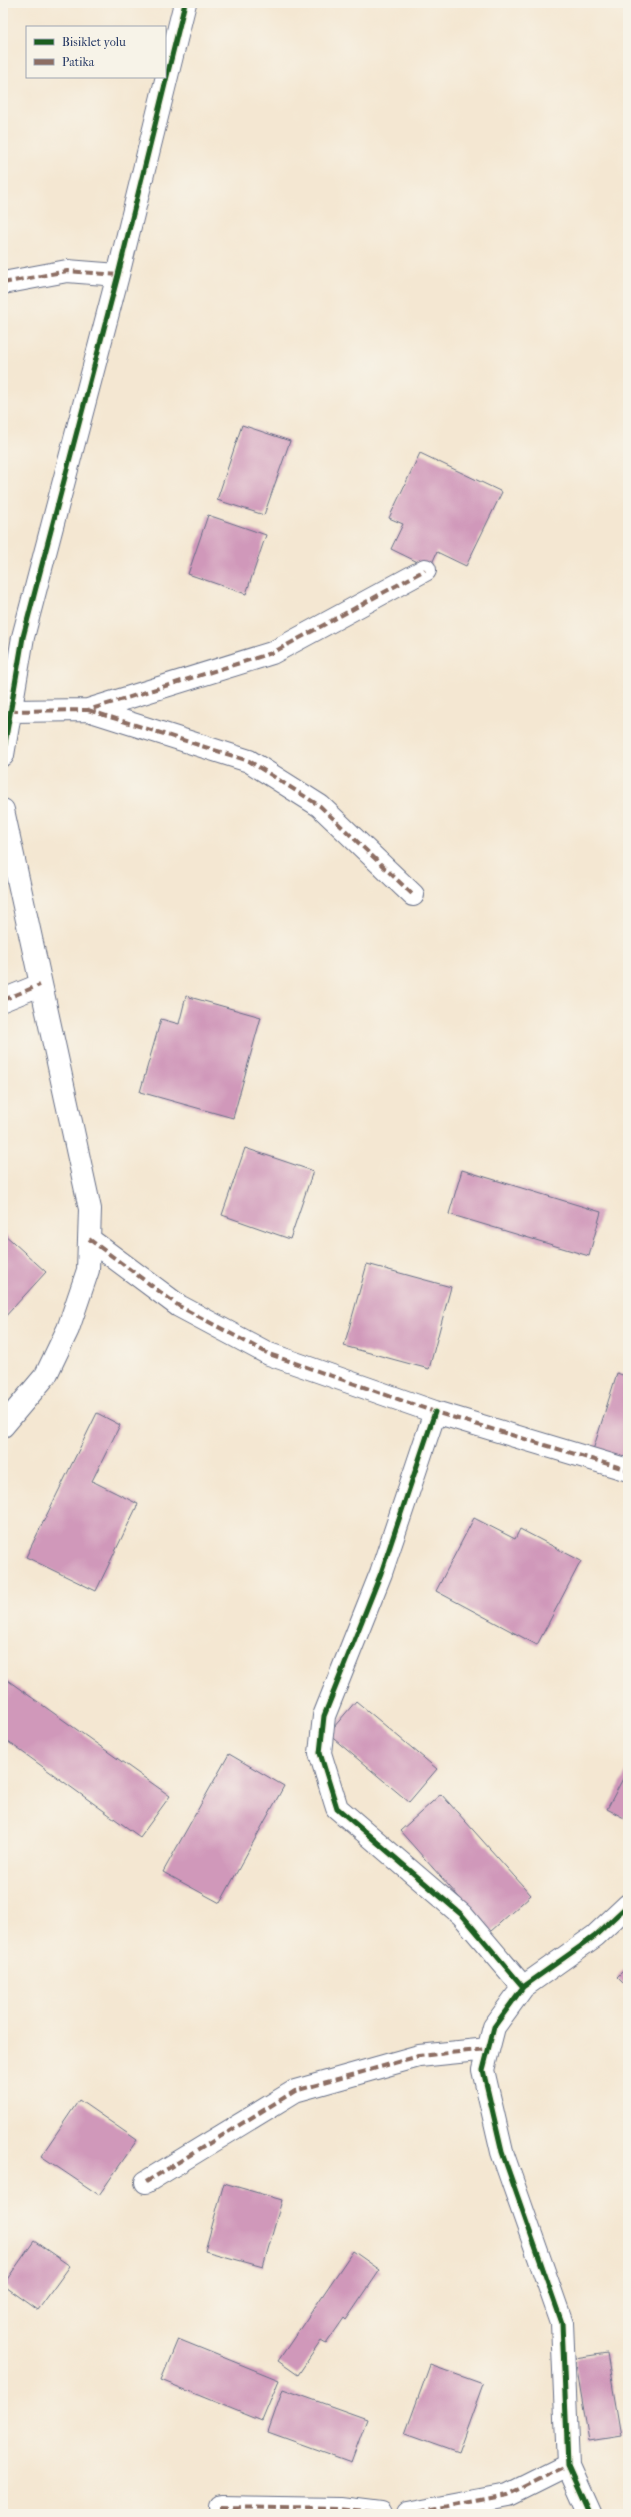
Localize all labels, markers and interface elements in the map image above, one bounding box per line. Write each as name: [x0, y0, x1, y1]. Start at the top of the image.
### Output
legend: [26, 26, 166, 78]
text: Bisiklet yolu: [62, 35, 126, 49]
text: Patika: [62, 55, 95, 69]

